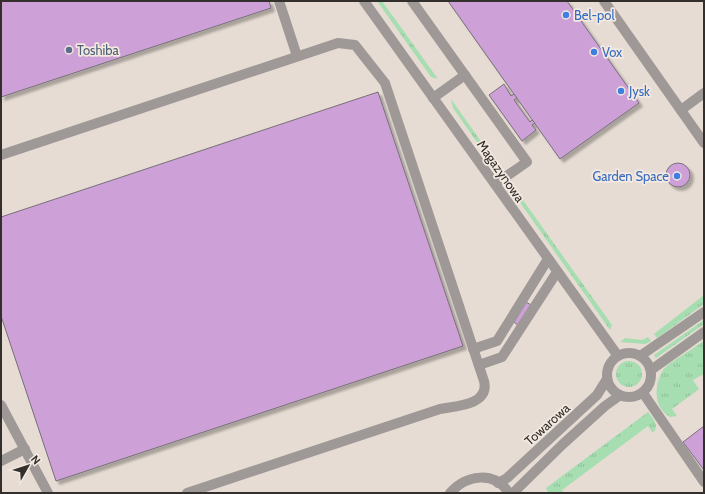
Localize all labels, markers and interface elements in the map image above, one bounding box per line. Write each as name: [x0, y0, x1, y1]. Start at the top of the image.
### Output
place label: Bel-pol: [574, 7, 614, 23]
marker: Bel-pol: [561, 10, 571, 20]
place label: Toshiba: [77, 42, 119, 58]
place label: Vox: [602, 44, 623, 60]
marker: Toshiba: [64, 45, 74, 55]
marker: Vox: [589, 47, 599, 57]
place label: Jysk: [628, 83, 650, 99]
marker: Jysk: [616, 86, 626, 96]
street label: Magazynowa: [474, 137, 529, 206]
place label: Garden Space: [593, 168, 669, 184]
marker: Garden Space: [672, 171, 682, 181]
street label: Towarowa: [521, 399, 573, 448]
north arrow: [8, 446, 48, 486]
text: N: [28, 452, 44, 467]

